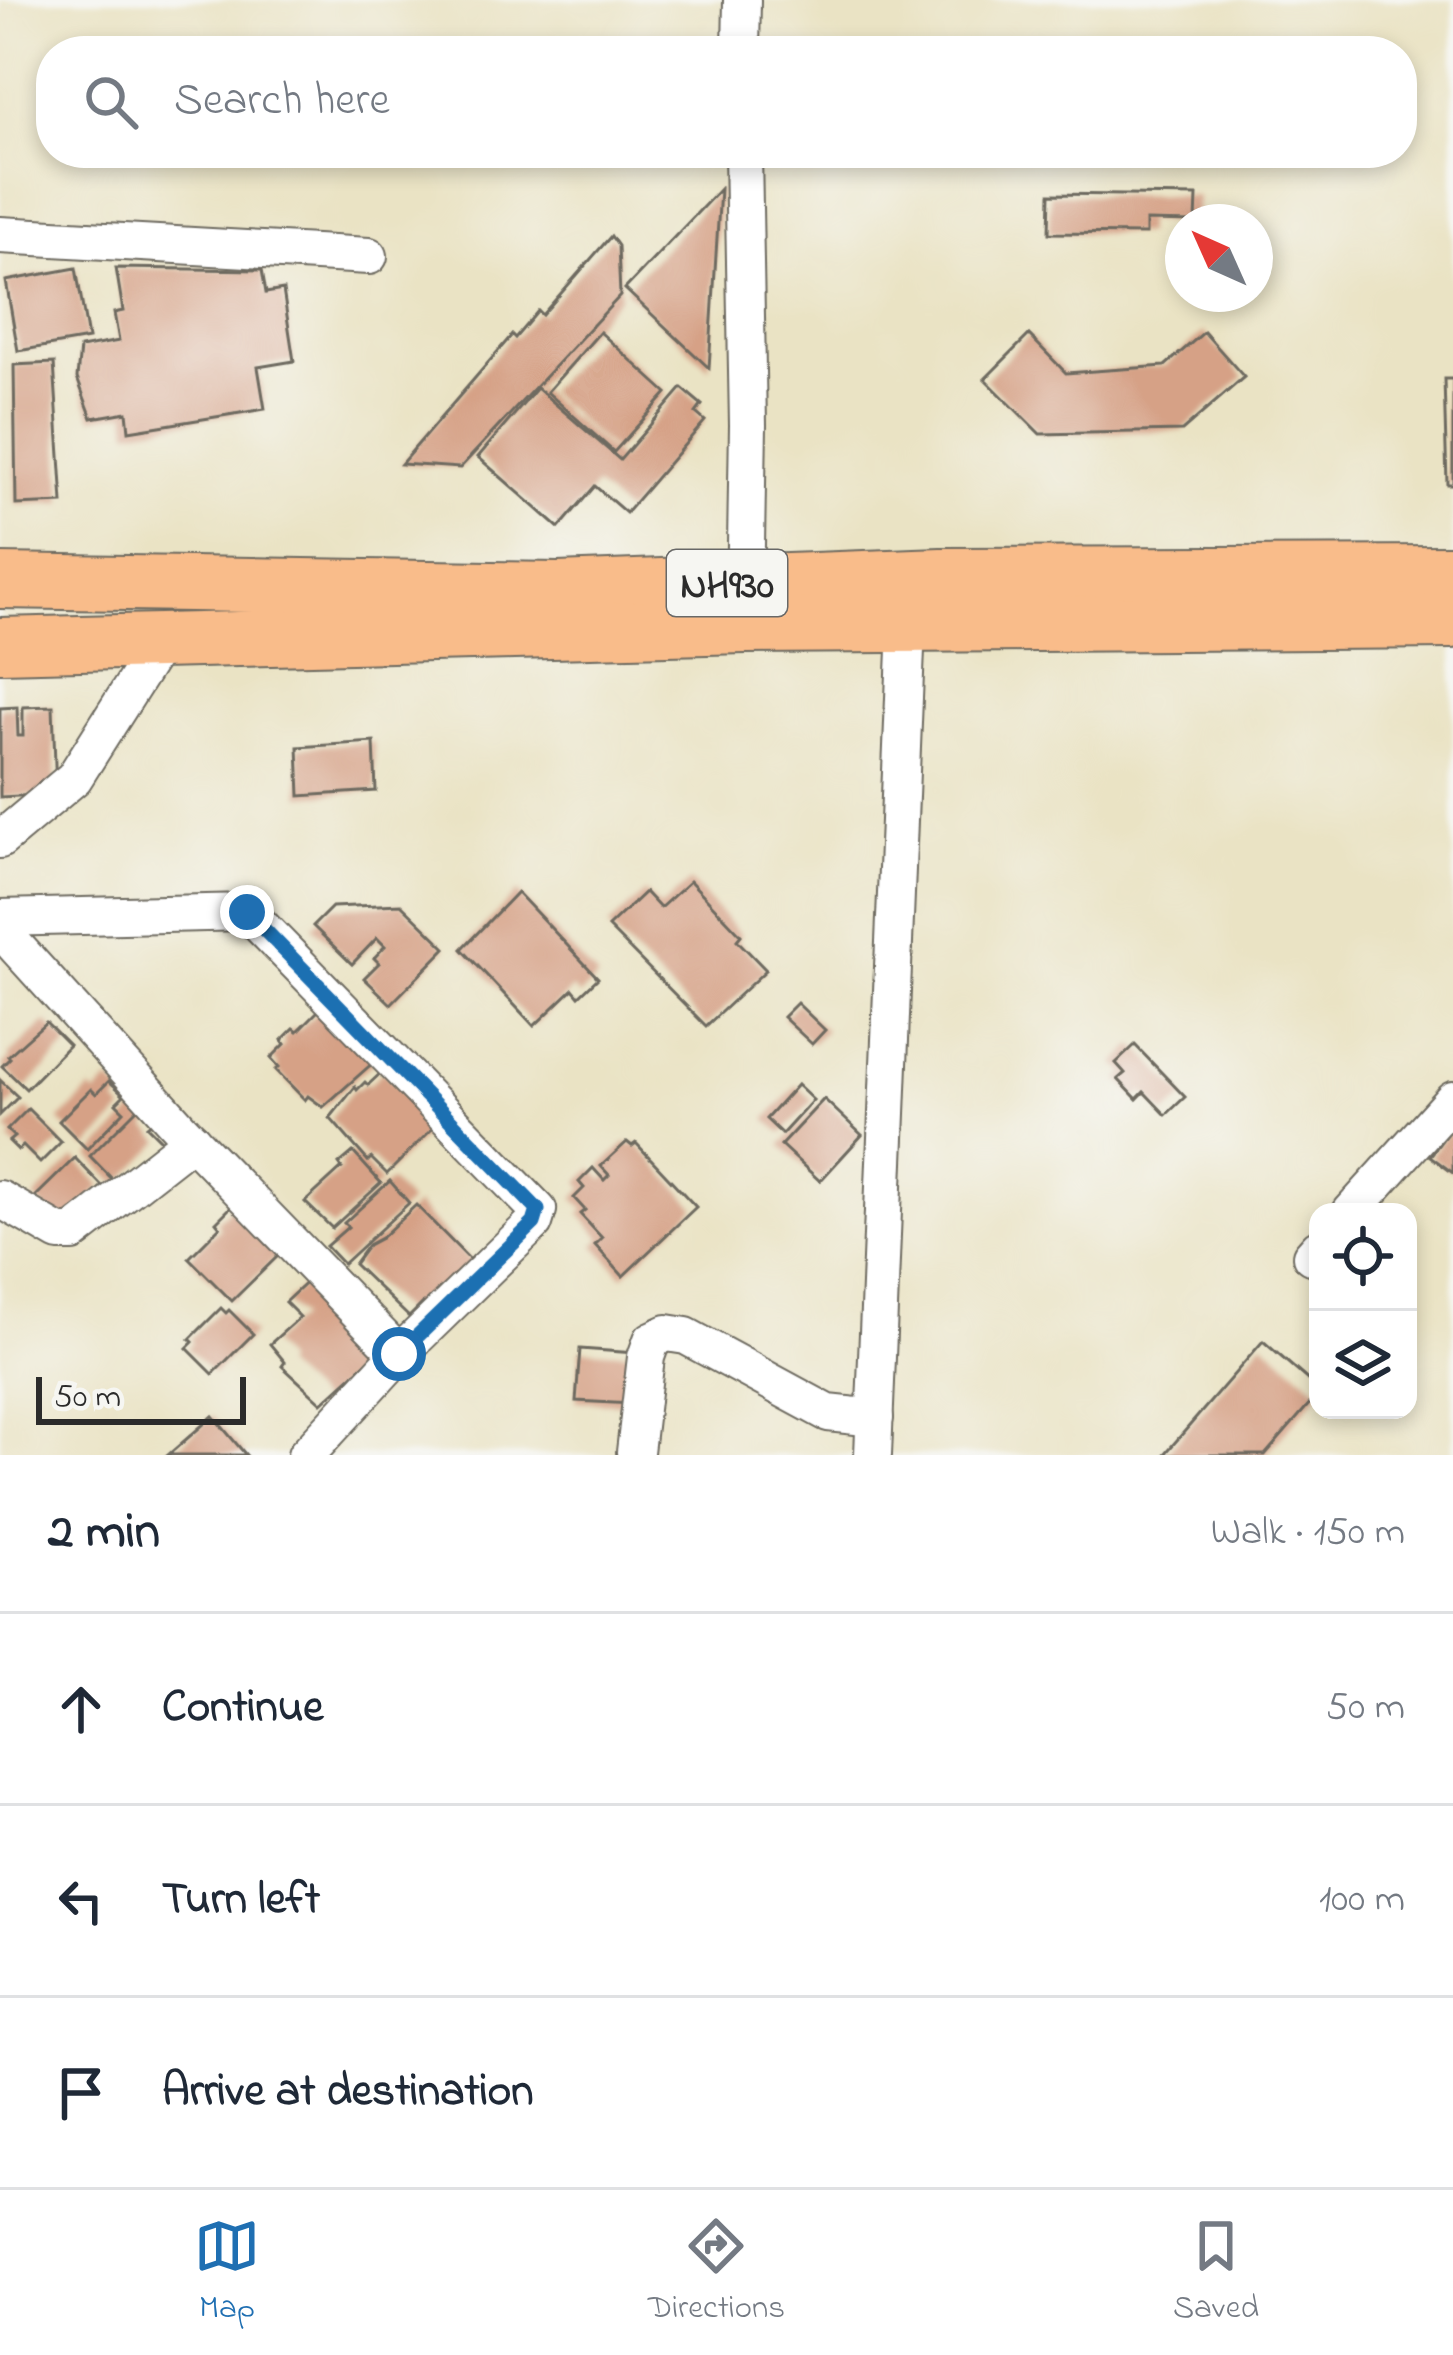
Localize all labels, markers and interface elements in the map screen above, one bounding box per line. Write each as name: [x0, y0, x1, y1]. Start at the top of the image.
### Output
search box: [36, 36, 1417, 168]
icon: search: [78, 69, 144, 135]
text: Search here: [174, 69, 390, 135]
north arrow: [1165, 204, 1273, 312]
road number: NH930: [667, 550, 787, 616]
route end: [220, 885, 274, 939]
map controls: [1309, 1203, 1417, 1419]
button: locate: [1309, 1203, 1417, 1311]
button: layers: [1309, 1311, 1417, 1419]
route start: [372, 1327, 426, 1381]
scale bar: [36, 1371, 246, 1424]
text: 50 m: [54, 1374, 121, 1422]
text: 2 min: [48, 1496, 160, 1571]
text: Walk · 150 m: [1211, 1505, 1405, 1562]
icon: ahead: [48, 1676, 114, 1742]
text: Continue: [162, 1676, 323, 1742]
text: 50 m: [1326, 1680, 1405, 1737]
icon: left: [48, 1868, 114, 1934]
text: Turn left: [162, 1868, 320, 1934]
text: 100 m: [1319, 1872, 1405, 1929]
icon: arrive: [48, 2060, 114, 2126]
text: Arrive at destination: [162, 2060, 533, 2126]
tab: Map: [194, 2213, 260, 2333]
tab: Directions: [648, 2213, 785, 2333]
tab: Saved: [1173, 2213, 1259, 2333]

